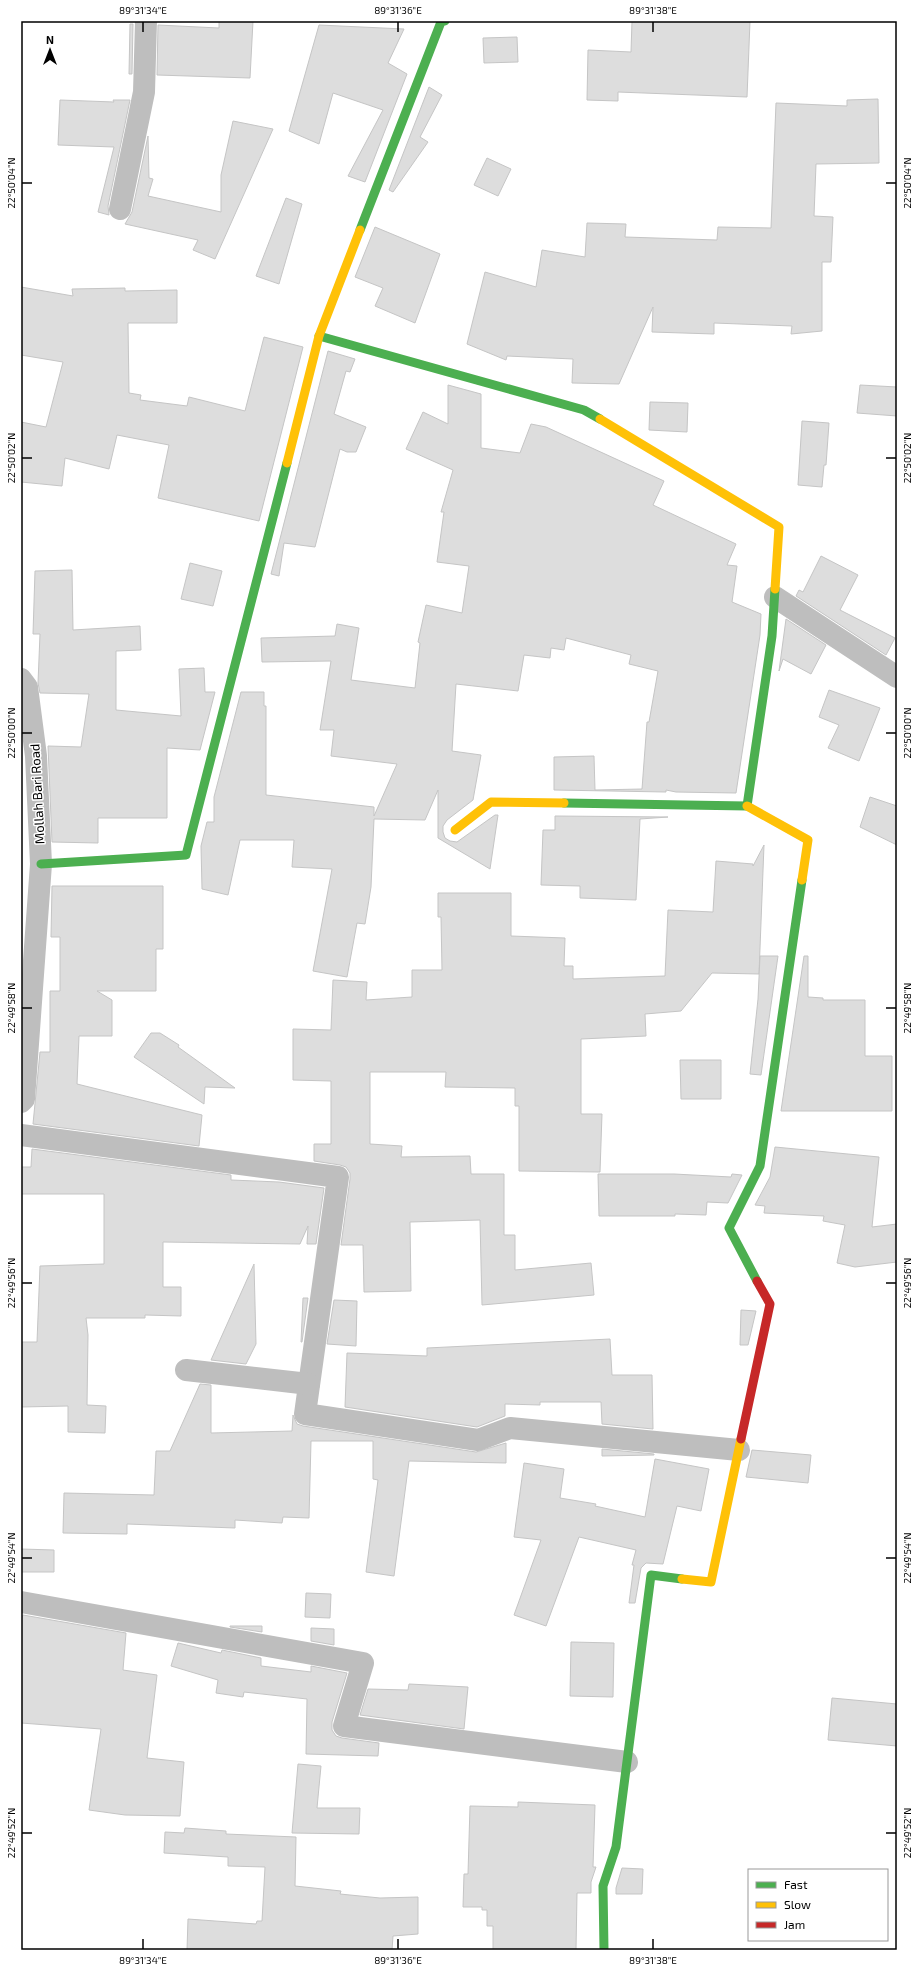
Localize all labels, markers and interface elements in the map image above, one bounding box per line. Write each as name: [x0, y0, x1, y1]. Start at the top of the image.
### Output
text: 89°31'34"E: [119, 4, 167, 16]
text: 89°31'36"E: [374, 4, 422, 16]
text: 89°31'38"E: [629, 4, 677, 16]
north arrow: [30, 30, 70, 70]
text: N: [46, 33, 54, 46]
text: 22°50'04"N: [5, 157, 17, 209]
text: 22°50'04"N: [901, 157, 913, 209]
text: 22°50'02"N: [5, 433, 17, 483]
text: 22°50'02"N: [901, 433, 913, 483]
text: 22°50'00"N: [5, 708, 17, 759]
text: 22°50'00"N: [901, 708, 913, 759]
street label: Mollah Bari Road: [26, 743, 48, 845]
text: 22°49'58"N: [5, 983, 17, 1033]
text: 22°49'58"N: [901, 983, 913, 1033]
text: 22°49'56"N: [5, 1258, 17, 1308]
text: 22°49'56"N: [901, 1258, 913, 1308]
text: 22°49'54"N: [5, 1533, 17, 1583]
text: 22°49'54"N: [901, 1533, 913, 1583]
text: 22°49'52"N: [5, 1808, 17, 1858]
text: 22°49'52"N: [901, 1808, 913, 1858]
legend: [748, 1869, 888, 1941]
text: Fast: [784, 1877, 808, 1891]
text: Slow: [784, 1897, 811, 1911]
text: Jam: [784, 1917, 805, 1931]
text: 89°31'34"E: [119, 1954, 167, 1966]
text: 89°31'36"E: [374, 1954, 422, 1966]
text: 89°31'38"E: [629, 1954, 677, 1966]

